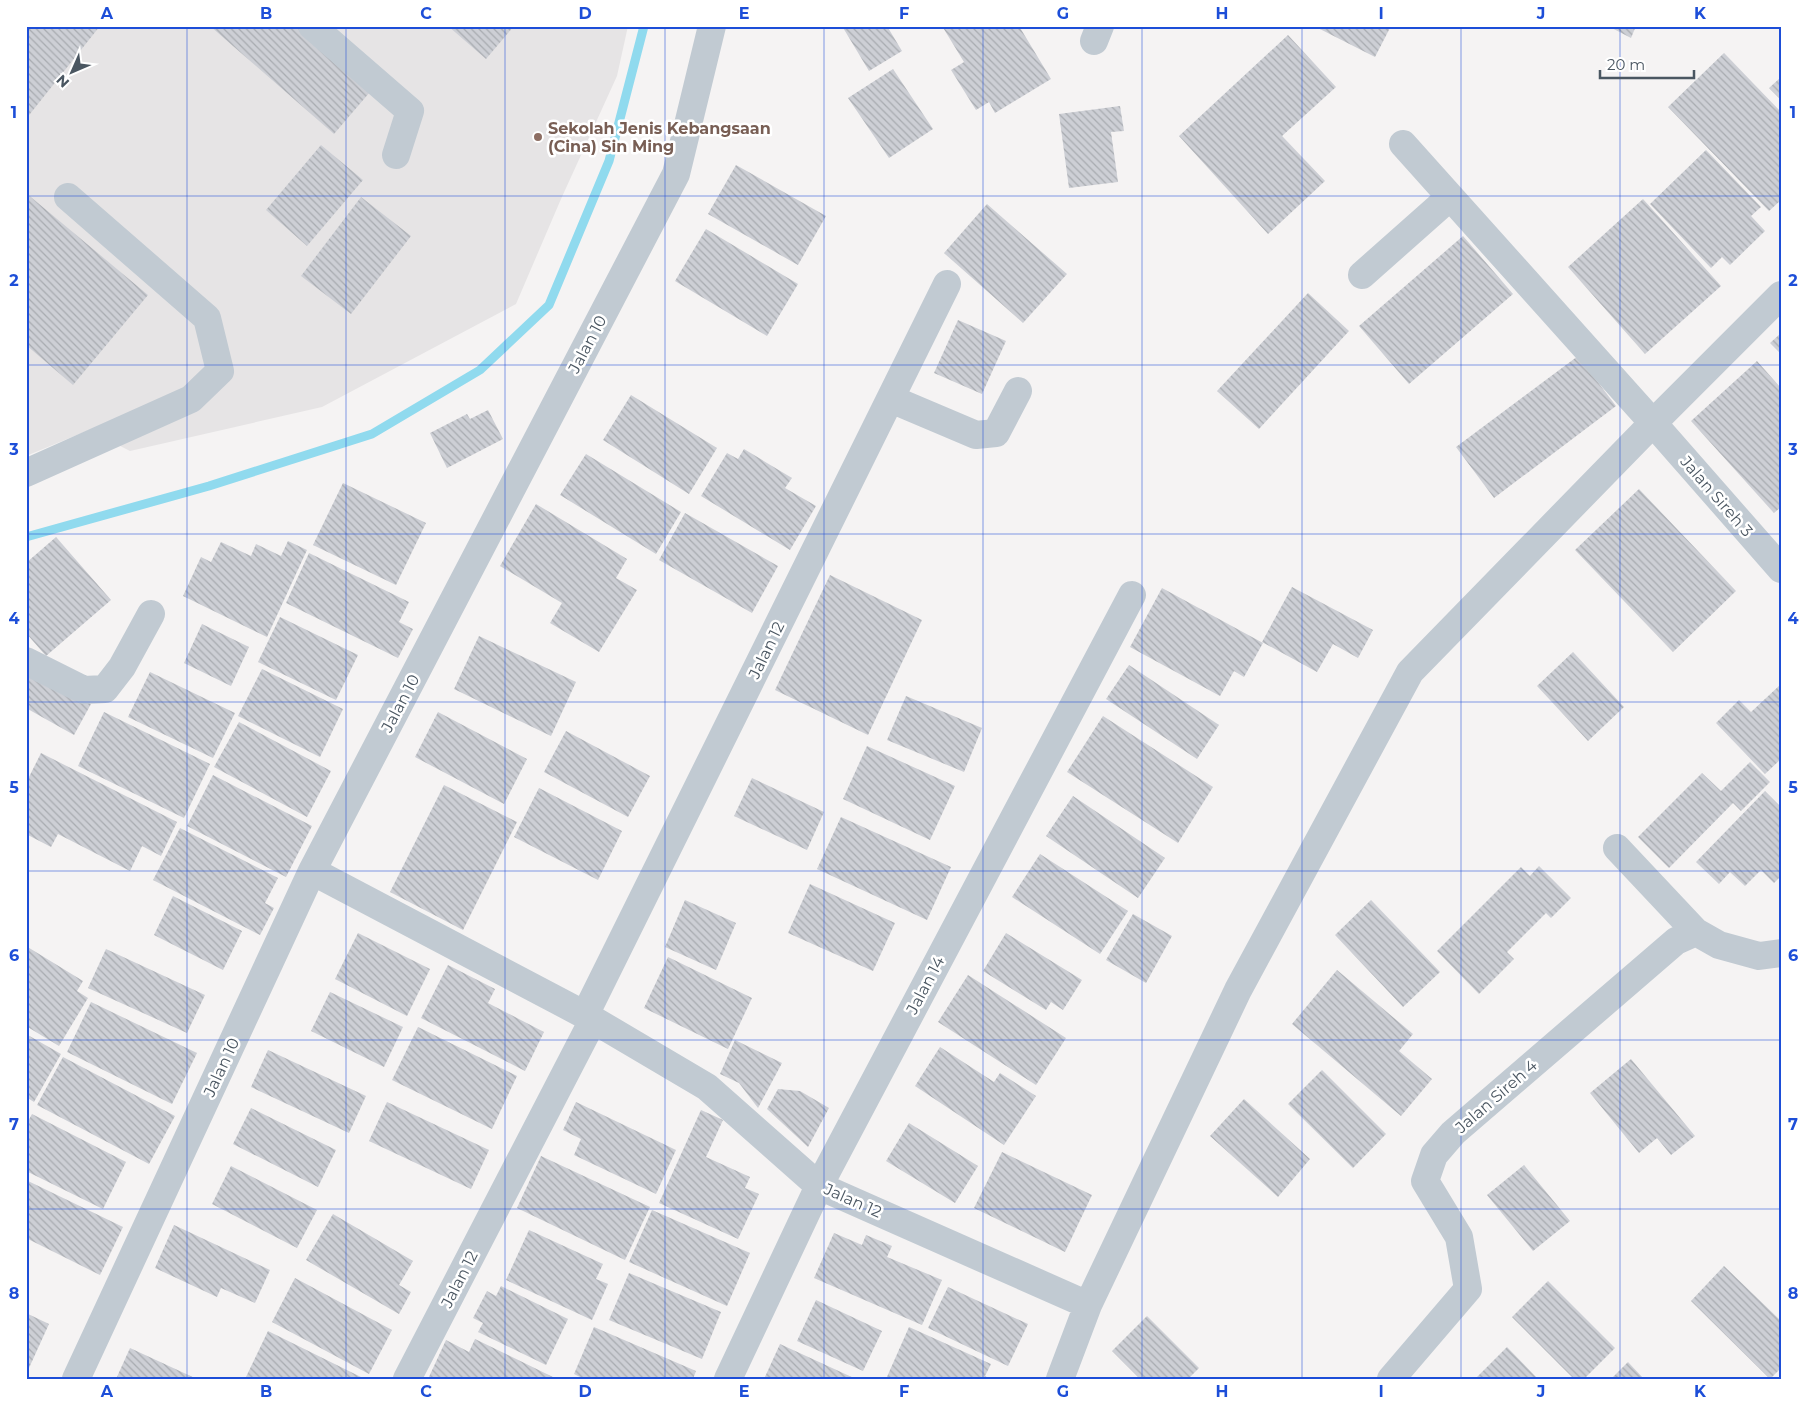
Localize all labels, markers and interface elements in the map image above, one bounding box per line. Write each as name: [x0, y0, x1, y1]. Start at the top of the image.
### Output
text: A: [100, 4, 114, 23]
text: B: [260, 4, 272, 23]
text: C: [420, 4, 432, 23]
text: D: [578, 4, 592, 23]
text: E: [739, 4, 749, 23]
text: F: [899, 4, 909, 23]
text: G: [1057, 4, 1069, 23]
text: H: [1216, 4, 1228, 23]
text: I: [1378, 4, 1384, 23]
text: J: [1536, 4, 1545, 23]
text: K: [1694, 4, 1707, 23]
north arrow: [48, 48, 98, 98]
scale bar: [1600, 48, 1693, 80]
text: 20 m: [1607, 55, 1645, 74]
text: N: [52, 71, 73, 92]
text: 1: [11, 103, 17, 122]
text: 1: [1790, 103, 1796, 122]
place label: Sekolah Jenis Kebangsaan (Cina) Sin Ming: [548, 119, 771, 156]
marker: Sekolah Jenis Kebangsaan (Cina) Sin Ming: [532, 131, 544, 143]
text: 2: [9, 271, 19, 290]
text: 2: [1788, 271, 1798, 290]
street label: Jalan 10: [564, 312, 611, 377]
text: 3: [8, 440, 19, 459]
text: 3: [1787, 440, 1798, 459]
street label: Jalan Sireh 3: [1676, 452, 1757, 540]
text: 4: [8, 609, 20, 628]
text: 4: [1787, 609, 1799, 628]
street label: Jalan 12: [744, 619, 788, 683]
street label: Jalan 10: [377, 671, 424, 736]
text: 5: [9, 778, 19, 797]
text: 5: [1788, 778, 1798, 797]
text: 6: [9, 946, 19, 965]
text: 6: [1788, 946, 1798, 965]
street label: Jalan 14: [902, 953, 949, 1018]
street label: Jalan 10: [199, 1035, 243, 1100]
street label: Jalan Sireh 4: [1451, 1056, 1541, 1138]
text: 7: [9, 1115, 19, 1134]
text: 7: [1788, 1115, 1798, 1134]
street label: Jalan 12: [820, 1179, 885, 1222]
street label: Jalan 12: [437, 1248, 482, 1312]
text: 8: [9, 1284, 19, 1303]
text: 8: [1788, 1284, 1798, 1303]
text: A: [100, 1382, 114, 1401]
text: B: [260, 1382, 272, 1401]
text: C: [420, 1382, 432, 1401]
text: D: [578, 1382, 592, 1401]
text: E: [739, 1382, 749, 1401]
text: F: [899, 1382, 909, 1401]
text: G: [1057, 1382, 1069, 1401]
text: H: [1216, 1382, 1228, 1401]
text: I: [1378, 1382, 1384, 1401]
text: J: [1536, 1382, 1545, 1401]
text: K: [1694, 1382, 1707, 1401]

